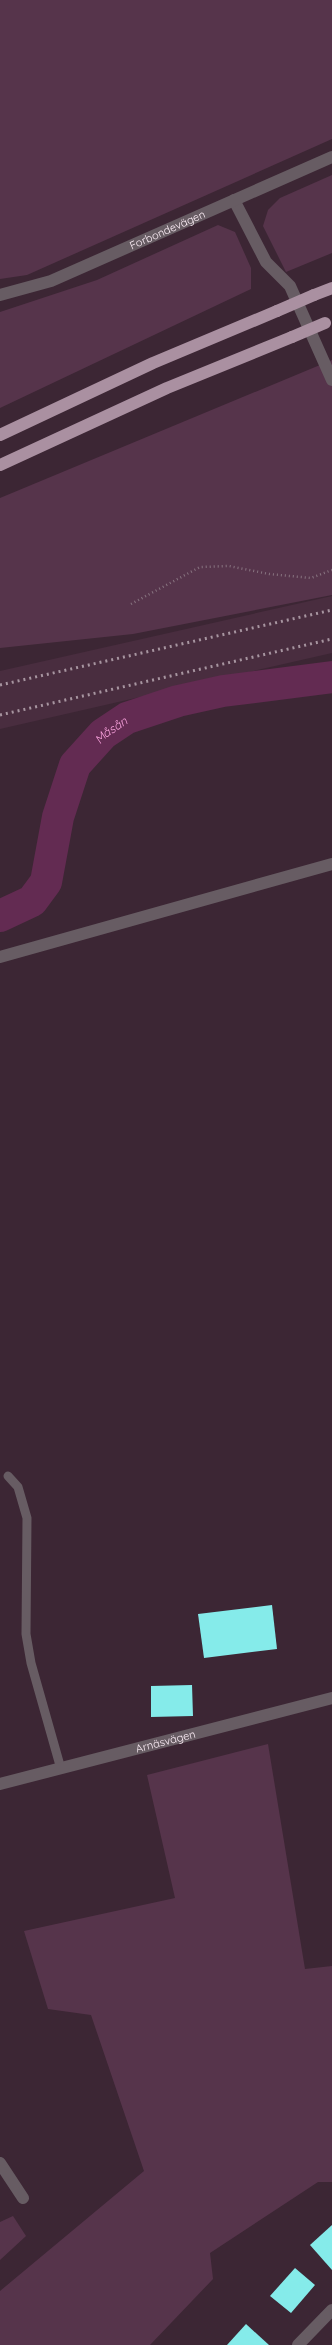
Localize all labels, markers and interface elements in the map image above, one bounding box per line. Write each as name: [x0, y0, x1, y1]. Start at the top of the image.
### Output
street label: Forbondevägen: [127, 207, 207, 252]
water label: Måsån: [91, 712, 131, 747]
street label: Arnäsvägen: [134, 1727, 197, 1756]

